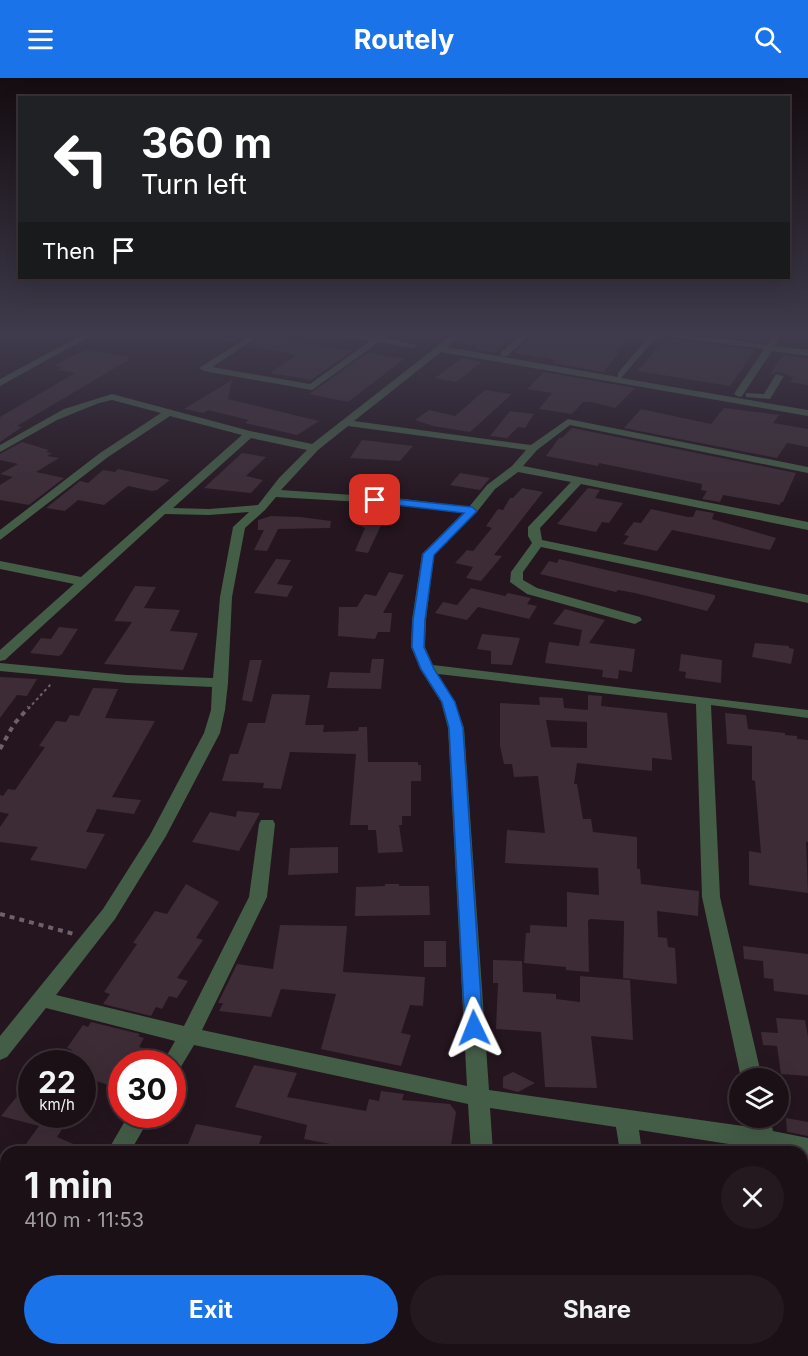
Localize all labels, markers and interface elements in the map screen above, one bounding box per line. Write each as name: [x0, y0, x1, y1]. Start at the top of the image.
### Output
icon: menu: [24, 23, 57, 56]
text: Routely: [354, 23, 454, 56]
icon: search: [751, 23, 784, 56]
text: 360 m: [141, 117, 272, 168]
icon: left: [42, 120, 120, 198]
text: Turn left: [141, 168, 247, 201]
icon: arrive: [107, 234, 140, 267]
text: Then: [42, 238, 95, 264]
pin: [349, 474, 400, 525]
icon: arrive: [358, 483, 391, 516]
position arrow: [442, 996, 506, 1060]
speed limit sign: 30: [108, 1050, 186, 1128]
text: 22: [38, 1064, 76, 1100]
map controls: [729, 1068, 789, 1128]
button: layers: [729, 1068, 789, 1128]
text: km/h: [39, 1095, 75, 1114]
text: 1 min: [24, 1163, 113, 1207]
button: close: [721, 1166, 784, 1229]
text: 410 m · 11:53: [24, 1208, 144, 1232]
button: Exit: [24, 1275, 398, 1344]
button: Share: [410, 1275, 784, 1344]

